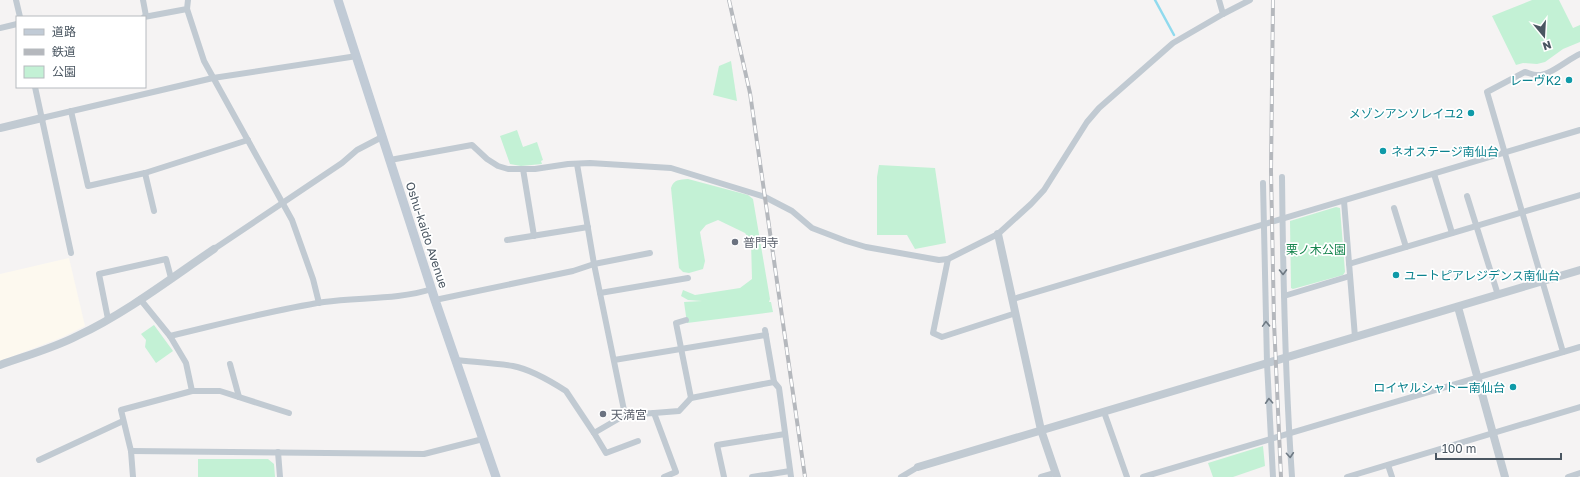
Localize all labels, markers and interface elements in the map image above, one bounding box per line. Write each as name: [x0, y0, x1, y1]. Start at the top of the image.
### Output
legend: [16, 16, 146, 88]
north arrow: [1524, 16, 1564, 56]
text: 道路: [52, 24, 76, 39]
text: N: [1541, 39, 1553, 53]
text: 鉄道: [52, 44, 76, 59]
text: 公園: [52, 64, 76, 79]
place label: レーヴK2: [1510, 73, 1561, 88]
marker: レーヴK2: [1564, 75, 1574, 85]
place label: メゾンアンソレイユ2: [1349, 106, 1463, 121]
marker: メゾンアンソレイユ2: [1466, 108, 1476, 118]
place label: ネオステージ南仙台: [1391, 144, 1499, 159]
marker: ネオステージ南仙台: [1378, 146, 1388, 156]
street label: Oshu-kaido Avenue: [403, 180, 451, 290]
place label: 普門寺: [743, 235, 779, 250]
marker: 普門寺: [730, 237, 740, 247]
park label: 栗ノ木公園: [1286, 242, 1346, 257]
place label: ユートピアレジデンス南仙台: [1404, 268, 1560, 283]
one-way arrow: [1279, 269, 1287, 275]
marker: ユートピアレジデンス南仙台: [1391, 270, 1401, 280]
one-way arrow: [1262, 321, 1270, 327]
place label: ロイヤルシャトー南仙台: [1373, 380, 1505, 395]
marker: ロイヤルシャトー南仙台: [1508, 382, 1518, 392]
one-way arrow: [1265, 398, 1273, 404]
place label: 天満宮: [611, 407, 647, 422]
marker: 天満宮: [598, 409, 608, 419]
scale bar: [1436, 435, 1561, 461]
text: 100 m: [1442, 441, 1476, 456]
one-way arrow: [1286, 452, 1295, 458]

